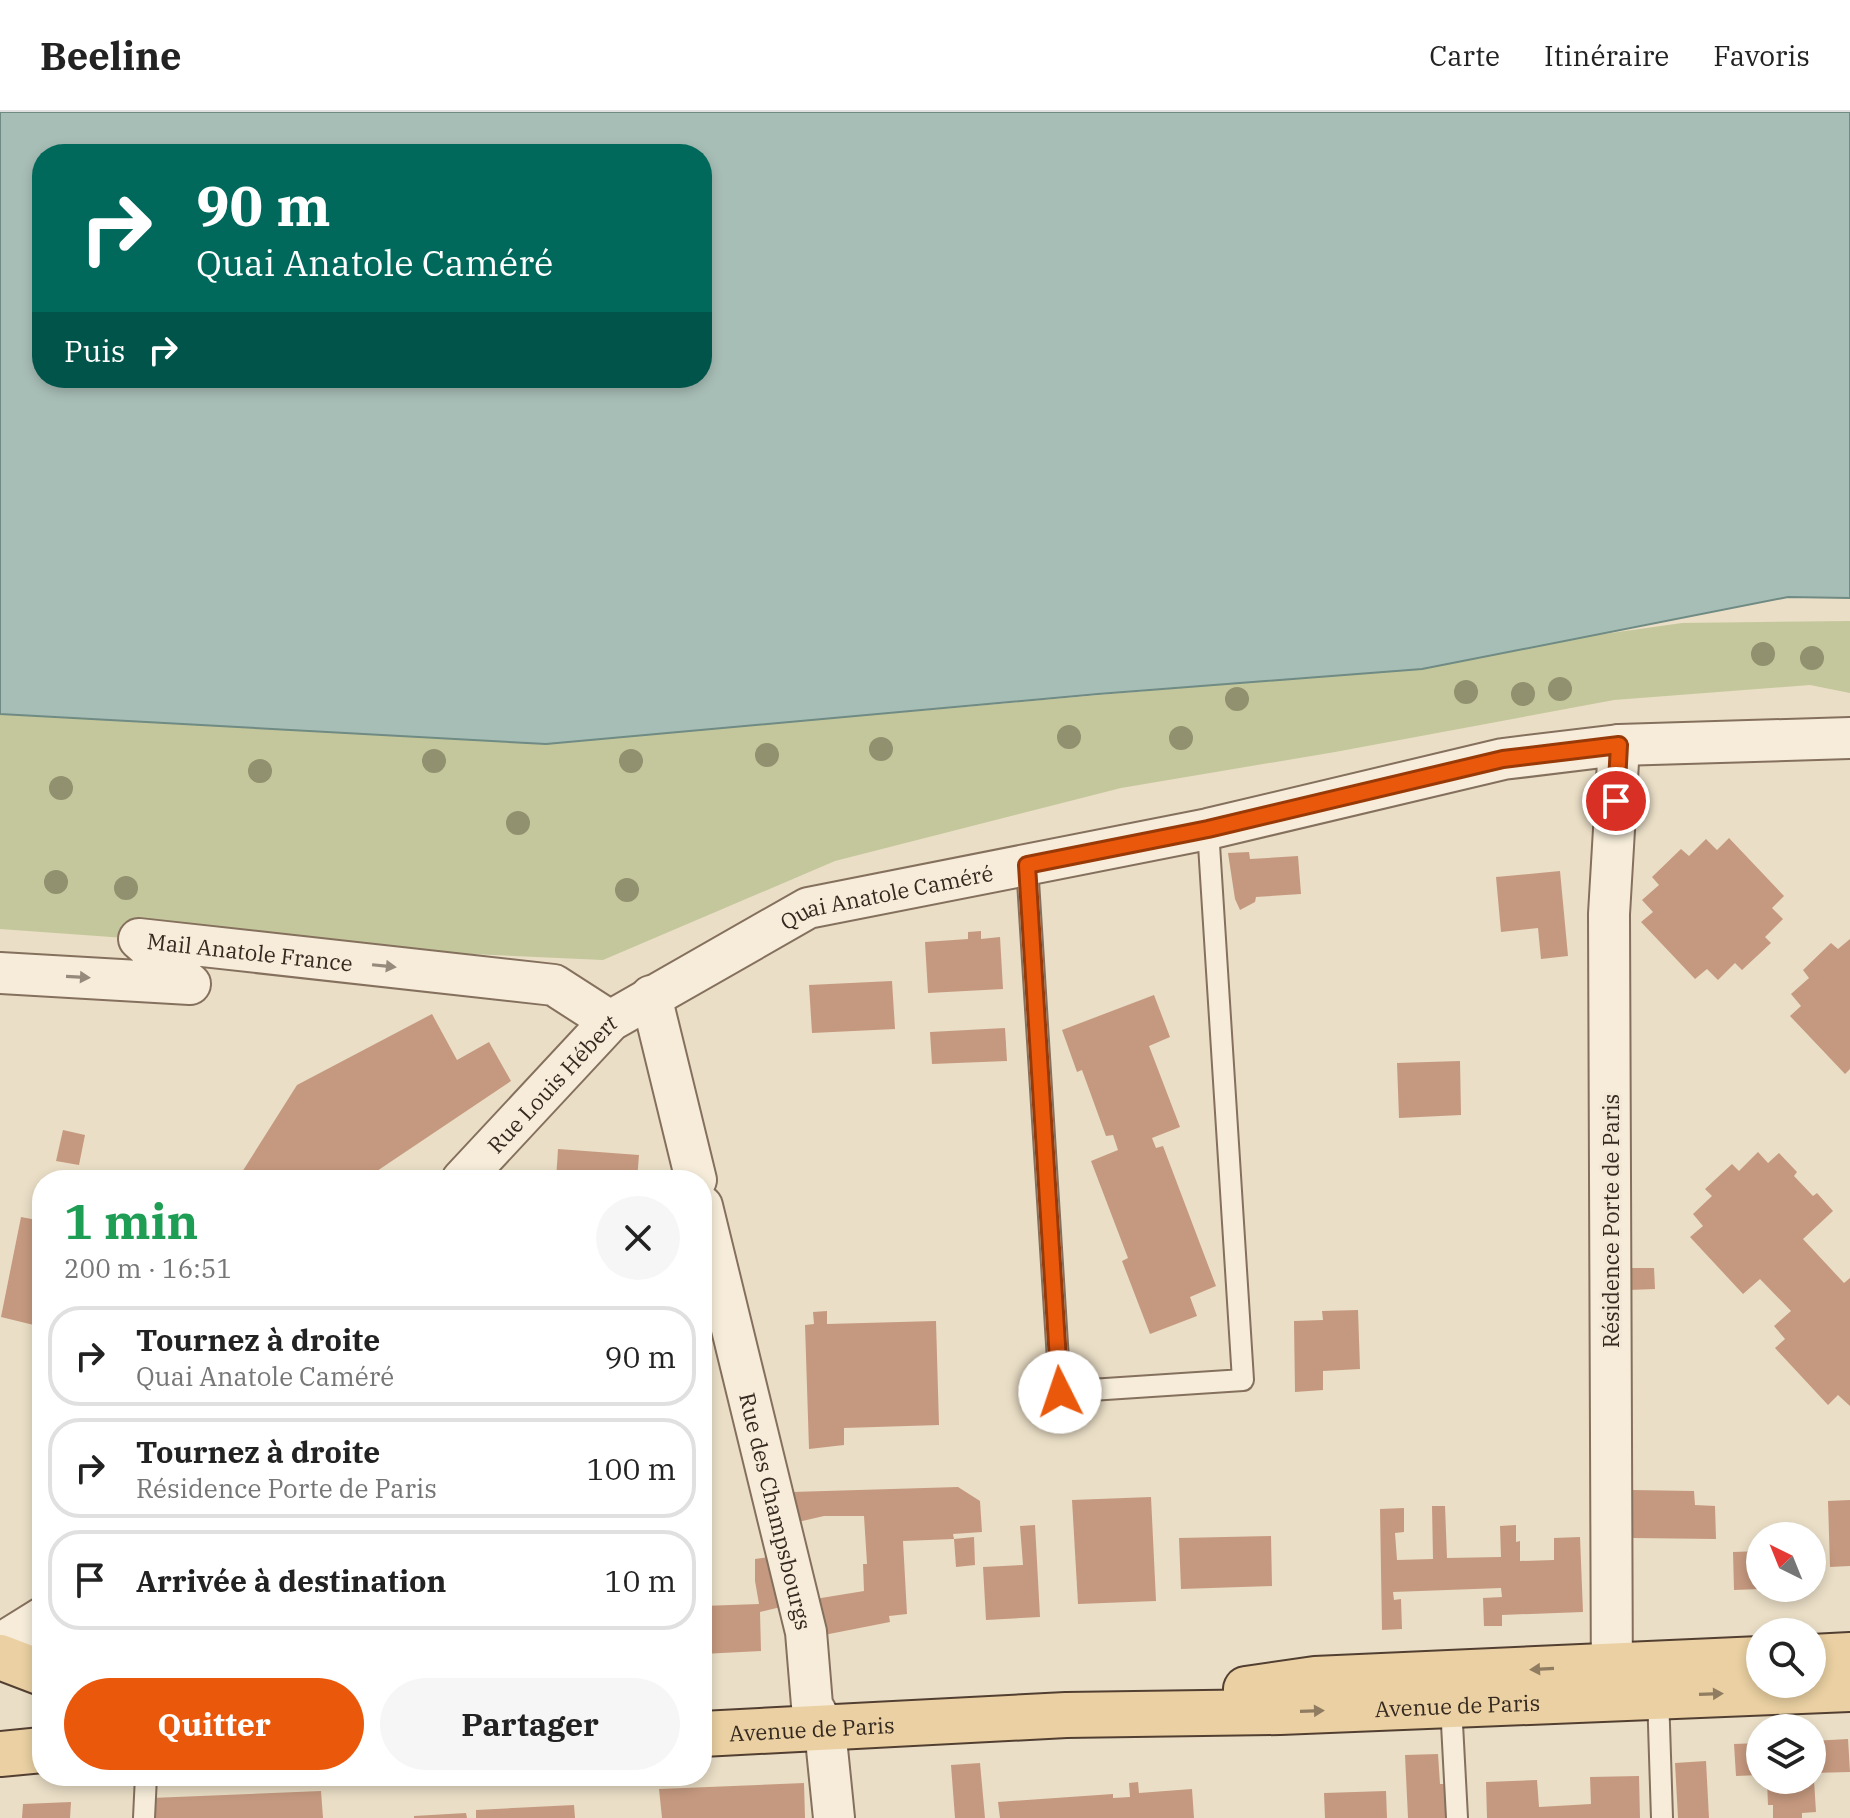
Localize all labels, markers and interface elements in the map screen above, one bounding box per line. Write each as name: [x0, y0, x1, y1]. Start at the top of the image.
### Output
text: Beeline: [40, 31, 182, 80]
text: Carte: [1429, 37, 1500, 74]
text: Itinéraire: [1544, 37, 1669, 74]
text: Favoris: [1713, 37, 1810, 74]
text: 90 m: [196, 169, 331, 241]
icon: right: [64, 176, 168, 280]
text: Quai Anatole Caméré: [196, 239, 553, 286]
icon: right: [141, 328, 185, 372]
text: Puis: [64, 331, 125, 370]
pin: [1582, 767, 1650, 835]
icon: arrive: [1594, 779, 1638, 823]
street label: Quai Anatole Caméré: [774, 857, 995, 936]
street label: Mail Anatole France: [146, 926, 354, 977]
one-way arrow: [372, 960, 397, 973]
one-way arrow: [66, 971, 91, 984]
street label: Rue Louis Hébert: [480, 1006, 621, 1159]
street label: Résidence Porte de Paris: [1596, 1094, 1625, 1348]
text: 1 min: [64, 1190, 198, 1252]
button: close: [596, 1196, 680, 1280]
text: 200 m · 16:51: [64, 1251, 232, 1285]
text: Tournez à droite: [136, 1320, 380, 1359]
icon: right: [68, 1334, 112, 1378]
text: 90 m: [604, 1337, 676, 1376]
position arrow: [1018, 1350, 1102, 1434]
text: Quai Anatole Caméré: [136, 1359, 394, 1393]
street label: Rue des Champsbourgs: [734, 1389, 819, 1633]
text: Tournez à droite: [136, 1432, 380, 1471]
icon: right: [68, 1446, 112, 1490]
text: 100 m: [586, 1449, 676, 1488]
text: Résidence Porte de Paris: [136, 1471, 437, 1505]
north arrow: [1746, 1522, 1826, 1602]
map controls: [1746, 1522, 1826, 1794]
icon: arrive: [68, 1558, 112, 1602]
text: Arrivée à destination: [136, 1561, 446, 1600]
text: 10 m: [604, 1561, 676, 1600]
button: search: [1746, 1618, 1826, 1698]
one-way arrow: [1529, 1662, 1554, 1675]
button: Quitter: [64, 1678, 364, 1770]
button: Partager: [380, 1678, 680, 1770]
street label: Avenue de Paris: [1374, 1687, 1541, 1723]
one-way arrow: [1699, 1687, 1724, 1700]
one-way arrow: [1300, 1705, 1325, 1718]
street label: Avenue de Paris: [728, 1709, 895, 1747]
button: layers: [1746, 1714, 1826, 1794]

